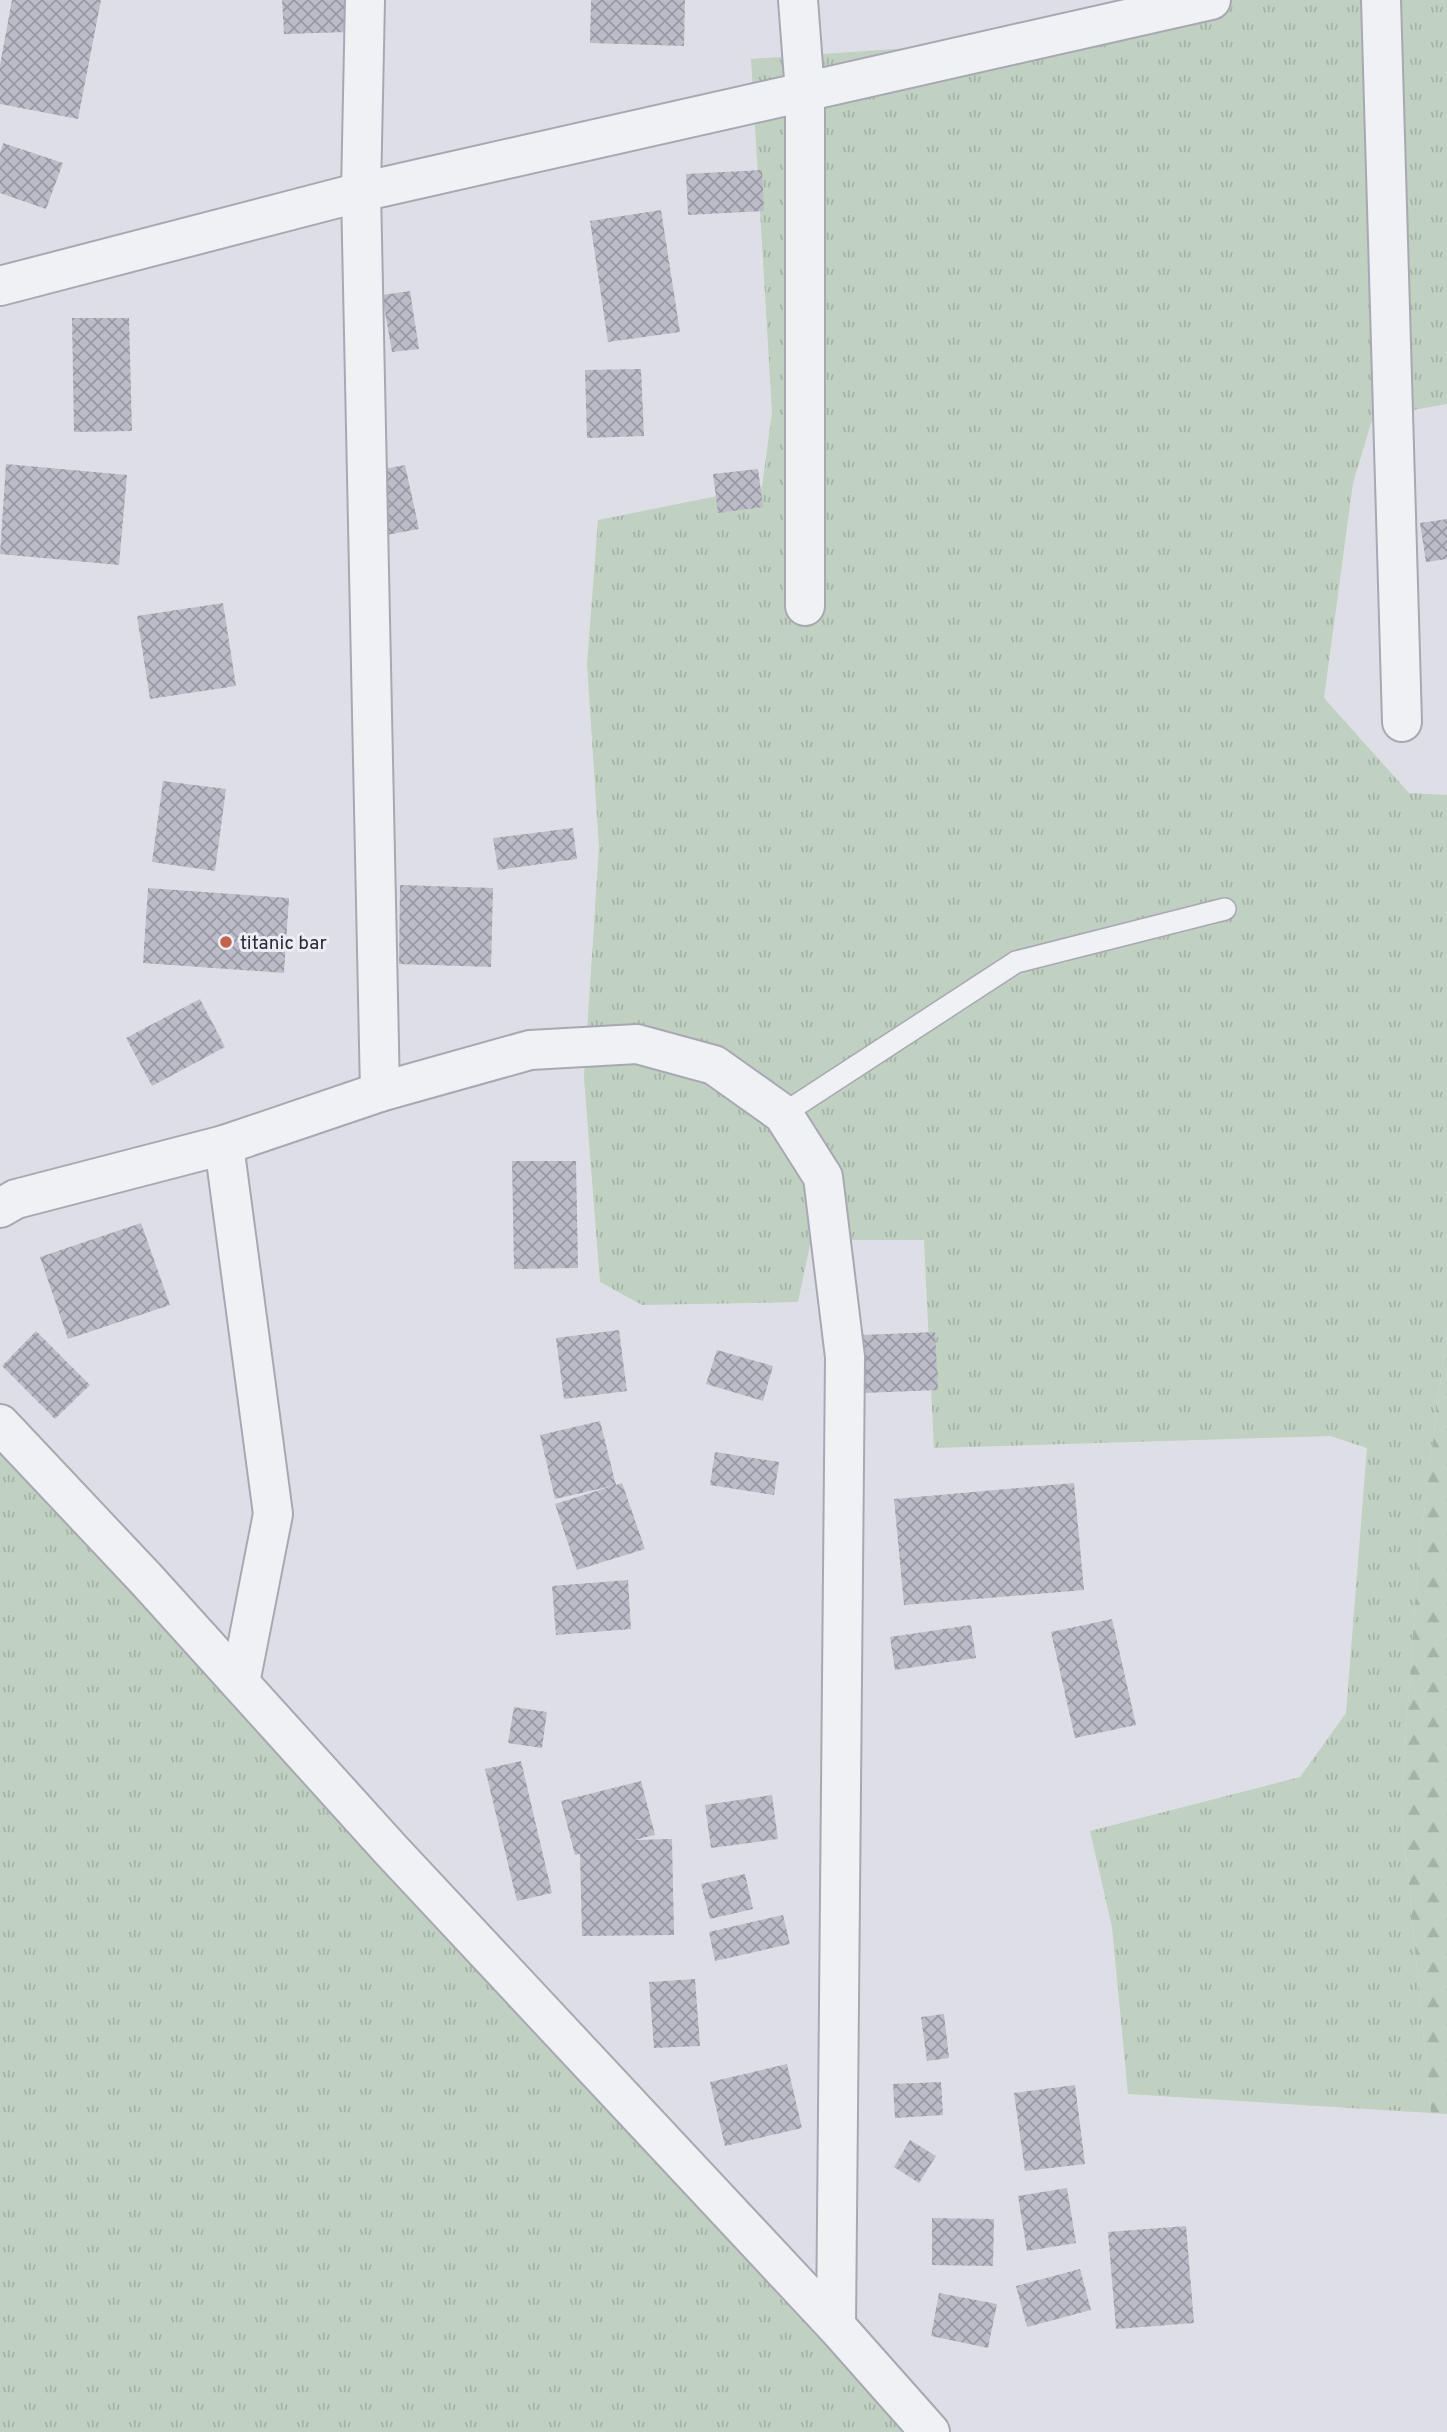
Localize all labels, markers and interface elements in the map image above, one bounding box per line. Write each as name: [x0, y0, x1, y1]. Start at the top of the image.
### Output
place label: titanic bar: [240, 932, 328, 956]
marker: titanic bar: [218, 934, 234, 950]

